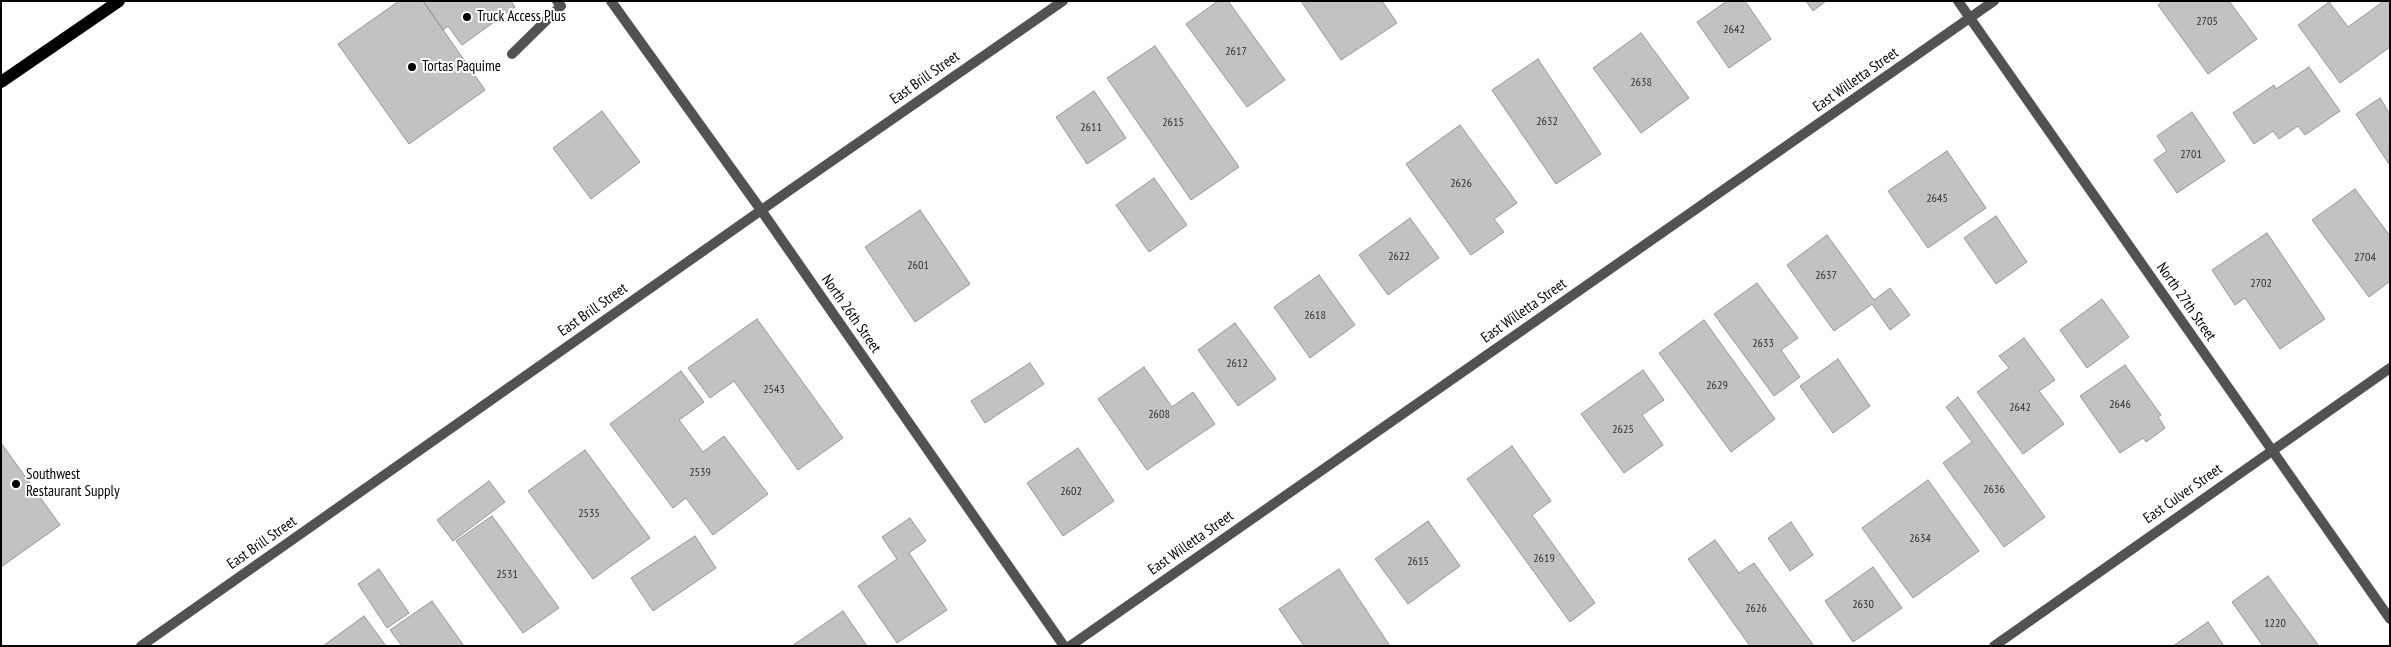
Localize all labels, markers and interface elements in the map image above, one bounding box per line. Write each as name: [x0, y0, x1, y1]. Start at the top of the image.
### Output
place label: Truck Access Plus: [477, 8, 566, 26]
marker: Truck Access Plus: [461, 11, 473, 23]
house number: 2705: [2196, 15, 2218, 29]
house number: 2642: [1723, 23, 1745, 37]
street label: East Willetta Street: [1810, 44, 1902, 116]
house number: 2617: [1225, 45, 1247, 59]
street label: East Brill Street: [887, 48, 963, 108]
place label: Tortas Paquime: [422, 58, 501, 76]
marker: Tortas Paquime: [406, 61, 418, 73]
house number: 2638: [1630, 76, 1652, 90]
house number: 2632: [1536, 115, 1558, 129]
house number: 2615: [1162, 116, 1184, 130]
house number: 2611: [1080, 121, 1102, 135]
house number: 2701: [2180, 148, 2202, 162]
house number: 2626: [1450, 177, 1472, 191]
house number: 2645: [1926, 192, 1948, 206]
house number: 2622: [1388, 250, 1410, 264]
house number: 2704: [2354, 251, 2376, 265]
house number: 2601: [907, 259, 929, 273]
street label: North 27th Street: [2152, 259, 2220, 345]
house number: 2637: [1815, 269, 1837, 283]
street label: North 26th Street: [817, 271, 885, 357]
street label: East Willetta Street: [1478, 275, 1570, 347]
house number: 2702: [2250, 277, 2272, 291]
street label: East Brill Street: [555, 280, 631, 340]
house number: 2618: [1304, 309, 1326, 323]
house number: 2633: [1752, 337, 1774, 351]
house number: 2612: [1226, 357, 1248, 371]
house number: 2629: [1706, 379, 1728, 393]
house number: 2543: [763, 383, 785, 397]
house number: 2646: [2109, 398, 2131, 412]
house number: 2642: [2009, 401, 2031, 415]
house number: 2608: [1148, 408, 1170, 422]
house number: 2625: [1612, 423, 1634, 437]
street label: East Culver Street: [2140, 460, 2226, 528]
place label: Southwest Restaurant Supply: [26, 466, 120, 501]
house number: 2539: [689, 466, 711, 480]
marker: Southwest Restaurant Supply: [10, 478, 22, 490]
house number: 2636: [1983, 483, 2005, 497]
house number: 2602: [1060, 485, 1082, 499]
house number: 2535: [578, 507, 600, 521]
street label: East Willetta Street: [1145, 507, 1237, 579]
street label: East Brill Street: [224, 513, 300, 573]
house number: 2634: [1909, 532, 1931, 546]
house number: 2619: [1533, 552, 1555, 566]
house number: 2615: [1407, 555, 1429, 569]
house number: 2531: [496, 568, 518, 582]
house number: 2630: [1852, 598, 1874, 612]
house number: 2626: [1745, 602, 1767, 616]
house number: 1220: [2264, 617, 2286, 631]

